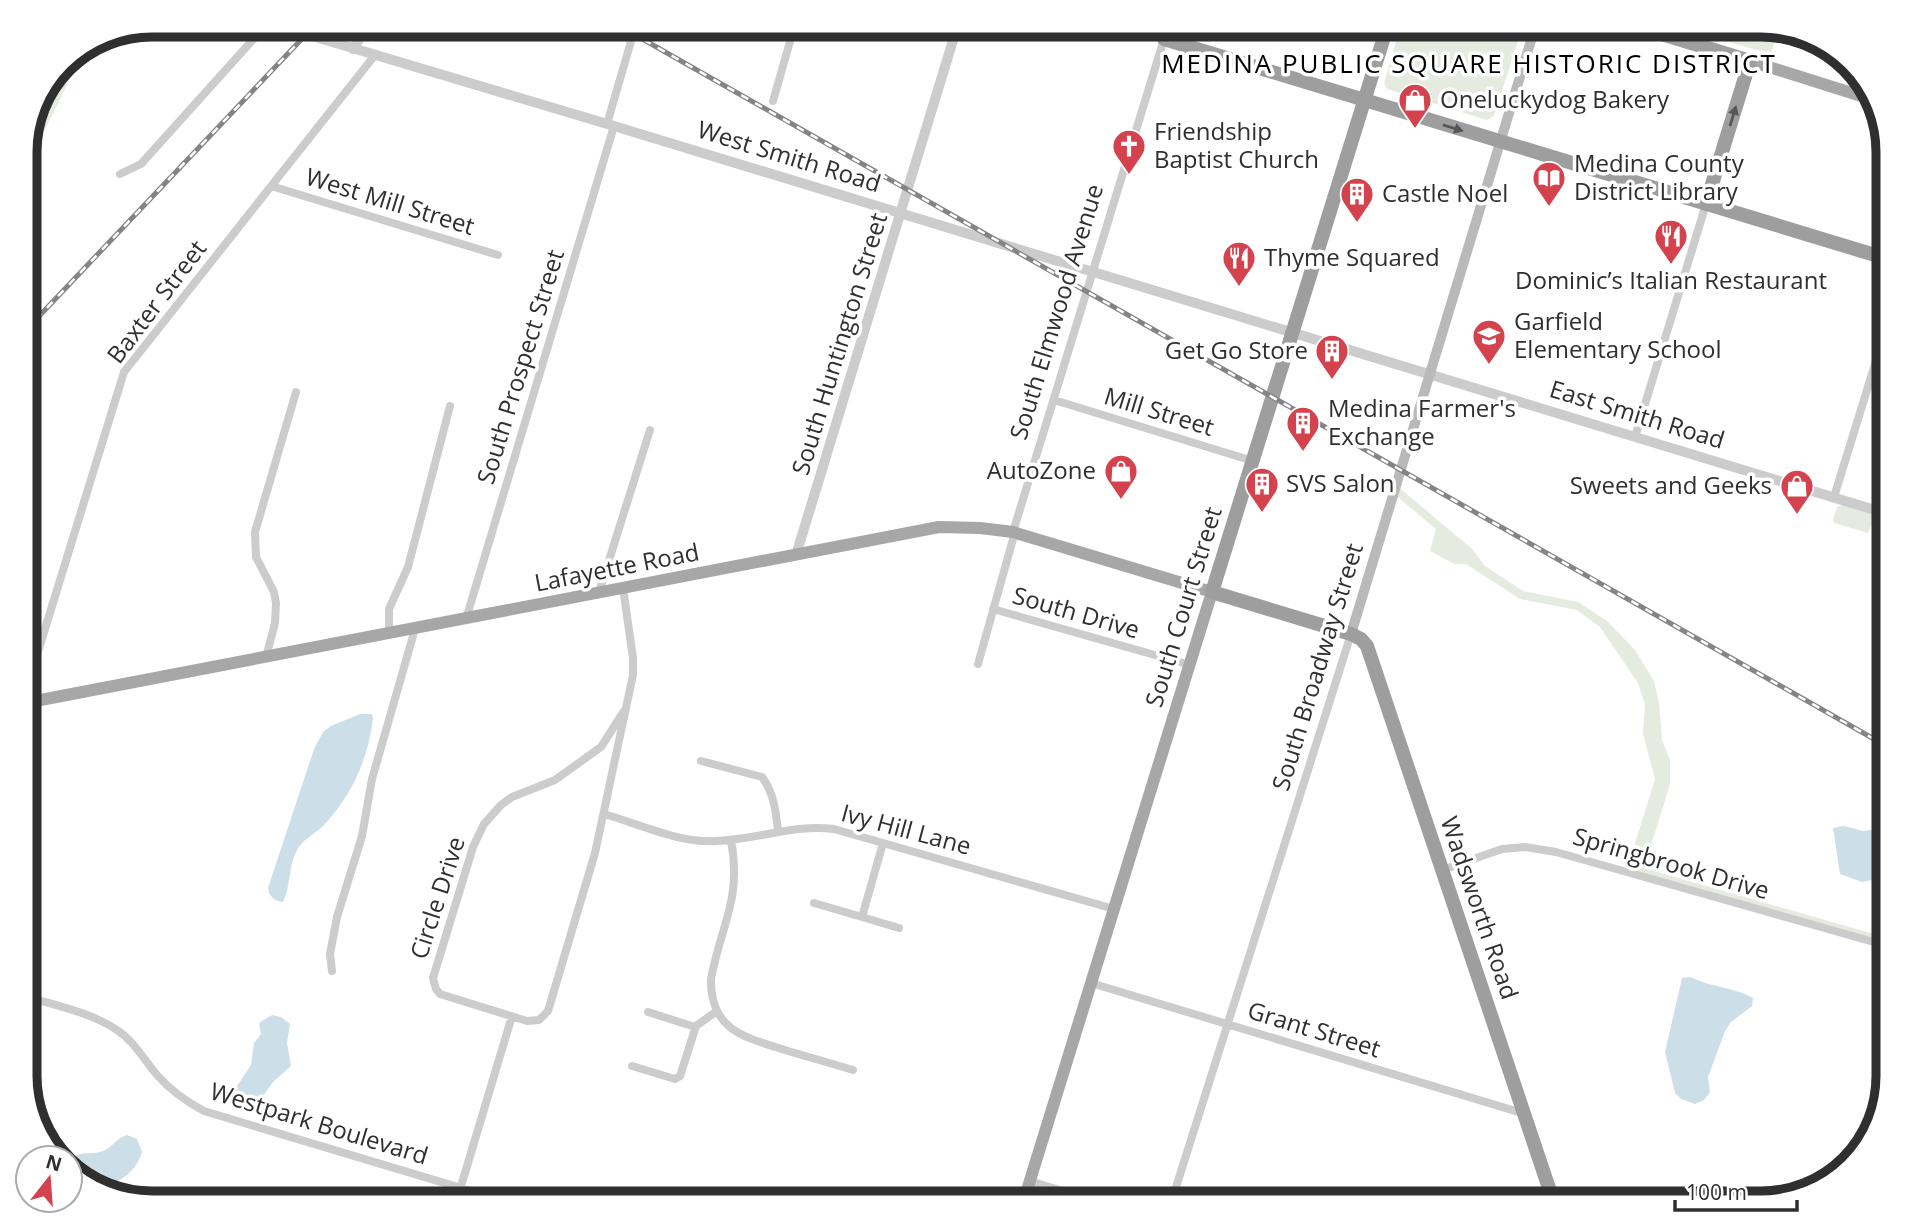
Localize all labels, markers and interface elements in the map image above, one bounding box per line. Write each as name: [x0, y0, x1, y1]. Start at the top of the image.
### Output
district label: MEDINA PUBLIC SQUARE HISTORIC DISTRICT: [1161, 45, 1777, 81]
shop icon: Oneluckydog Bakery: [1396, 81, 1434, 130]
place label: Oneluckydog Bakery: [1440, 82, 1670, 115]
one-way arrow: [1729, 105, 1739, 126]
street label: West Smith Road: [694, 112, 885, 199]
place label: Friendship Baptist Church: [1154, 114, 1319, 175]
one-way arrow: [1443, 124, 1464, 134]
church icon: Friendship Baptist Church: [1110, 127, 1148, 176]
place label: Medina County District Library: [1574, 146, 1745, 207]
street label: West Mill Street: [302, 159, 479, 242]
library icon: Medina County District Library: [1530, 159, 1568, 208]
building icon: Castle Noel: [1338, 175, 1376, 224]
place label: Castle Noel: [1382, 176, 1508, 209]
street label: South Elmwood Avenue: [1001, 180, 1110, 443]
street label: South Huntington Street: [783, 209, 894, 479]
restaurant icon: Dominic’s Italian Restaurant: [1652, 217, 1690, 266]
street label: Baxter Street: [99, 233, 213, 370]
restaurant icon: Thyme Squared: [1220, 239, 1258, 288]
place label: Thyme Squared: [1264, 240, 1440, 273]
street label: South Prospect Street: [468, 245, 571, 488]
place label: Dominic’s Italian Restaurant: [1515, 263, 1827, 296]
place label: Garfield Elementary School: [1514, 304, 1722, 365]
school or university icon: Garfield Elementary School: [1470, 317, 1508, 366]
building icon: Get Go Store: [1313, 332, 1351, 381]
place label: Get Go Store: [1165, 333, 1308, 366]
street label: East Smith Road: [1546, 371, 1729, 456]
street label: Mill Street: [1101, 378, 1218, 443]
place label: Medina Farmer's Exchange: [1328, 391, 1516, 452]
building icon: Medina Farmer's Exchange: [1284, 404, 1322, 453]
shop icon: AutoZone: [1102, 452, 1140, 501]
place label: AutoZone: [987, 453, 1096, 486]
building icon: SVS Salon: [1243, 465, 1281, 514]
place label: SVS Salon: [1286, 466, 1395, 499]
shop icon: Sweets and Geeks: [1778, 467, 1816, 516]
place label: Sweets and Geeks: [1570, 468, 1772, 501]
street label: South Court Street: [1136, 502, 1229, 711]
street label: Lafayette Road: [532, 534, 702, 599]
street label: South Broadway Street: [1263, 539, 1370, 794]
street label: South Drive: [1009, 578, 1144, 645]
street label: Ivy Hill Lane: [838, 795, 975, 862]
street label: Wadsworth Road: [1434, 812, 1527, 1003]
street label: Springbrook Drive: [1570, 819, 1773, 906]
street label: Circle Drive: [401, 832, 472, 963]
street label: Grant Street: [1244, 993, 1385, 1064]
street label: Westpark Boulevard: [206, 1074, 432, 1171]
north arrow: [14, 1144, 84, 1214]
text: N: [43, 1148, 65, 1177]
scale bar: [1675, 1168, 1798, 1212]
text: 100 m: [1686, 1178, 1747, 1206]

